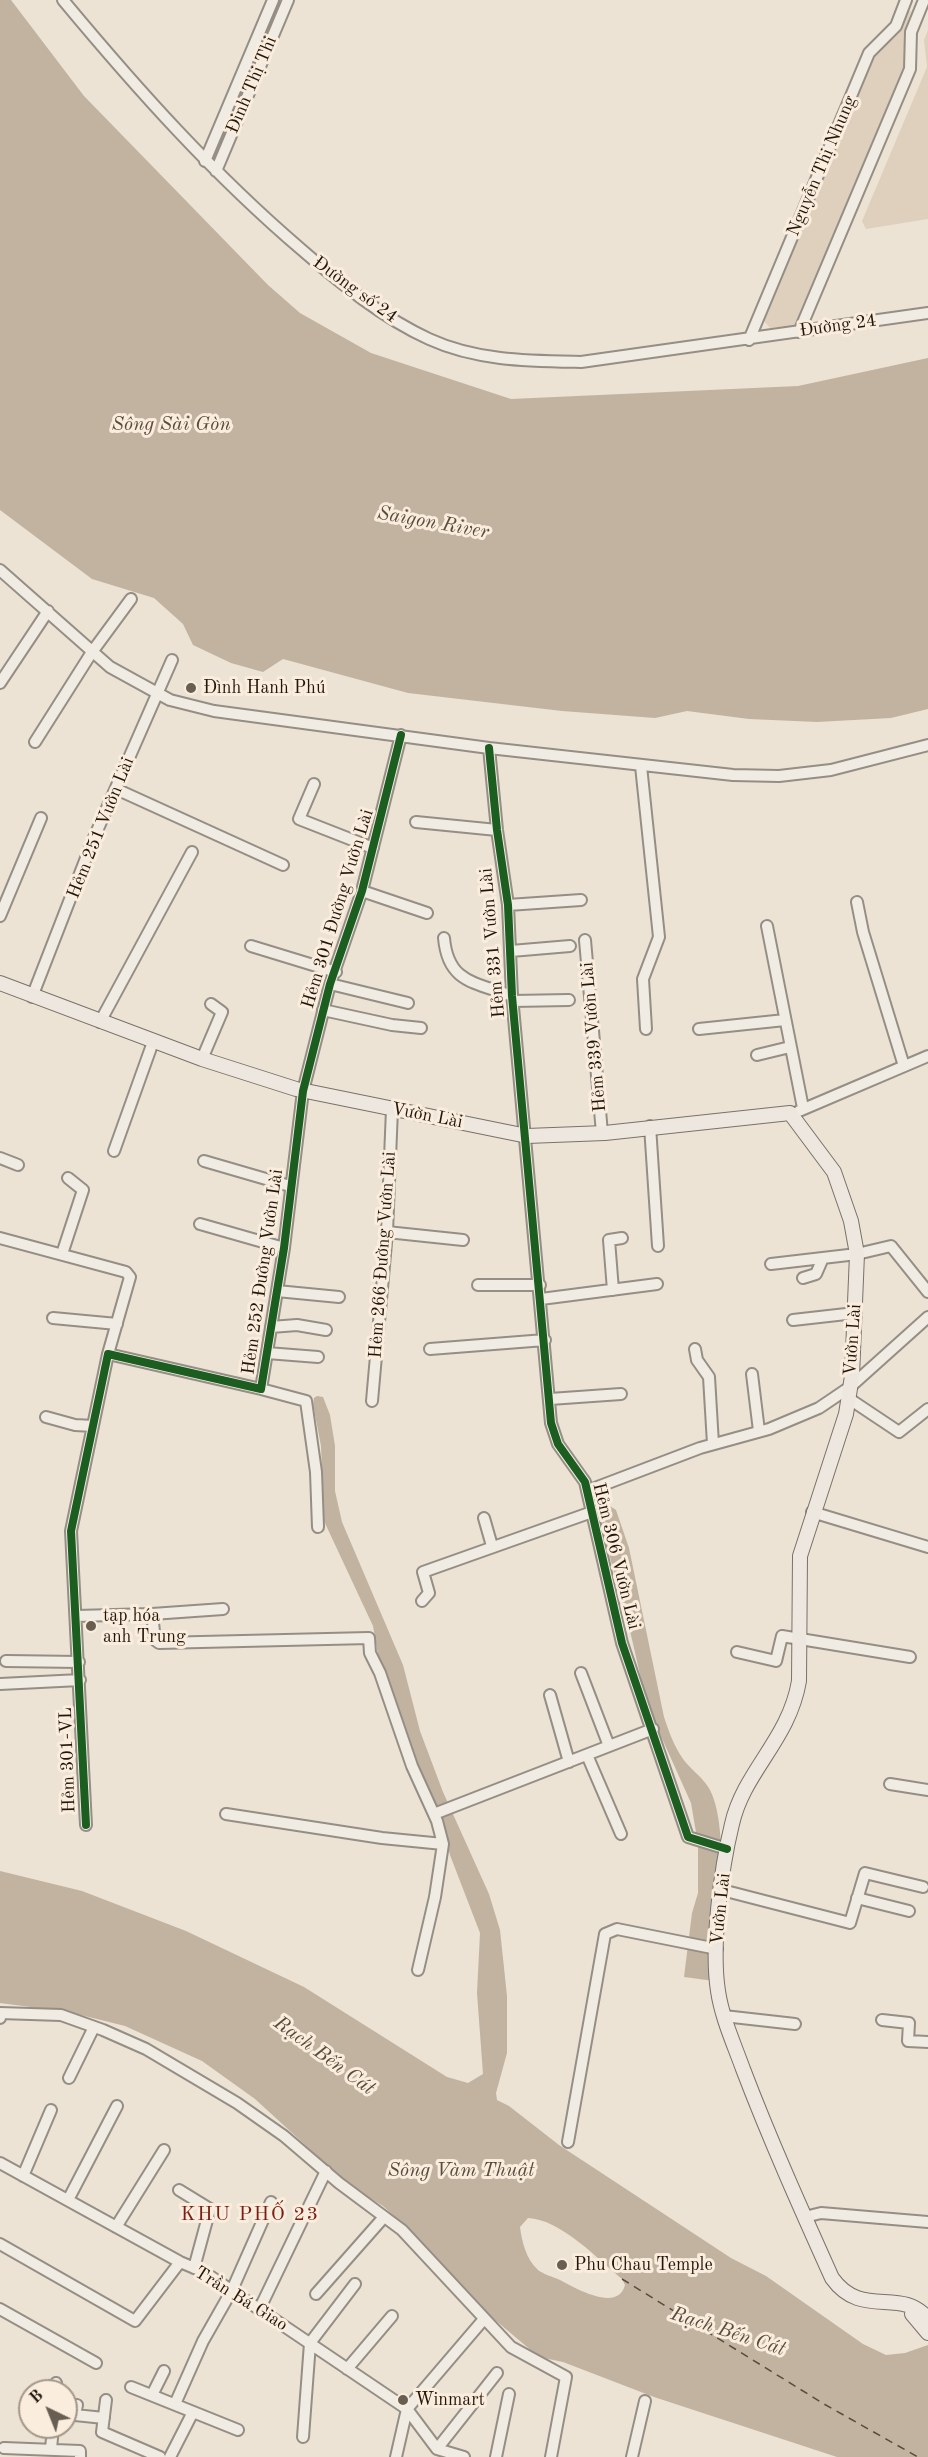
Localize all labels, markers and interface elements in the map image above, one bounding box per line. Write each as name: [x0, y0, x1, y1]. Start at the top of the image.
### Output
street label: Đinh Thị Thi: [222, 33, 282, 137]
street label: Nguyễn Thị Nhung: [783, 92, 861, 240]
street label: Đường số 24: [308, 252, 402, 328]
street label: Đường 24: [798, 310, 878, 342]
water label: Sông Sài Gòn: [111, 413, 231, 437]
water label: Saigon River: [375, 501, 491, 545]
place label: Đình Hanh Phú: [203, 677, 326, 699]
marker: Đình Hanh Phú: [184, 681, 198, 695]
street label: Hẻm 251 Vườn Lài: [63, 754, 139, 902]
street label: Hẻm 301 Đường Vườn Lài: [297, 807, 379, 1011]
street label: Hẻm 331 Vườn Lài: [476, 867, 510, 1019]
street label: Hẻm 339 Vườn Lài: [577, 961, 611, 1113]
street label: Vườn Lài: [389, 1099, 465, 1133]
street label: Hẻm 266 Đường Vườn Lài: [365, 1151, 401, 1359]
street label: Hẻm 252 Đường Vườn Lài: [238, 1168, 288, 1376]
street label: Vườn Lài: [840, 1303, 866, 1377]
street label: Hẻm 306 Vườn Lài: [587, 1480, 645, 1632]
place label: tạp hóa anh Trung: [103, 1605, 186, 1648]
marker: tạp hóa anh Trung: [84, 1619, 98, 1633]
street label: Hẻm 301-VL: [55, 1707, 81, 1813]
street label: Vườn Lài: [706, 1872, 736, 1946]
water label: Rạch Bến Cát: [269, 2011, 379, 2101]
water label: Sông Vàm Thuật: [387, 2159, 535, 2183]
district label: KHU PHỐ 23: [180, 2203, 320, 2227]
place label: Phu Chau Temple: [574, 2254, 713, 2276]
marker: Phu Chau Temple: [555, 2258, 569, 2272]
street label: Trần Bá Giao: [190, 2262, 292, 2336]
water label: Rạch Bến Cát: [668, 2302, 788, 2362]
north arrow: [18, 2379, 78, 2439]
text: B: [27, 2388, 47, 2407]
place label: Winmart: [415, 2389, 485, 2411]
marker: Winmart: [396, 2393, 410, 2407]

